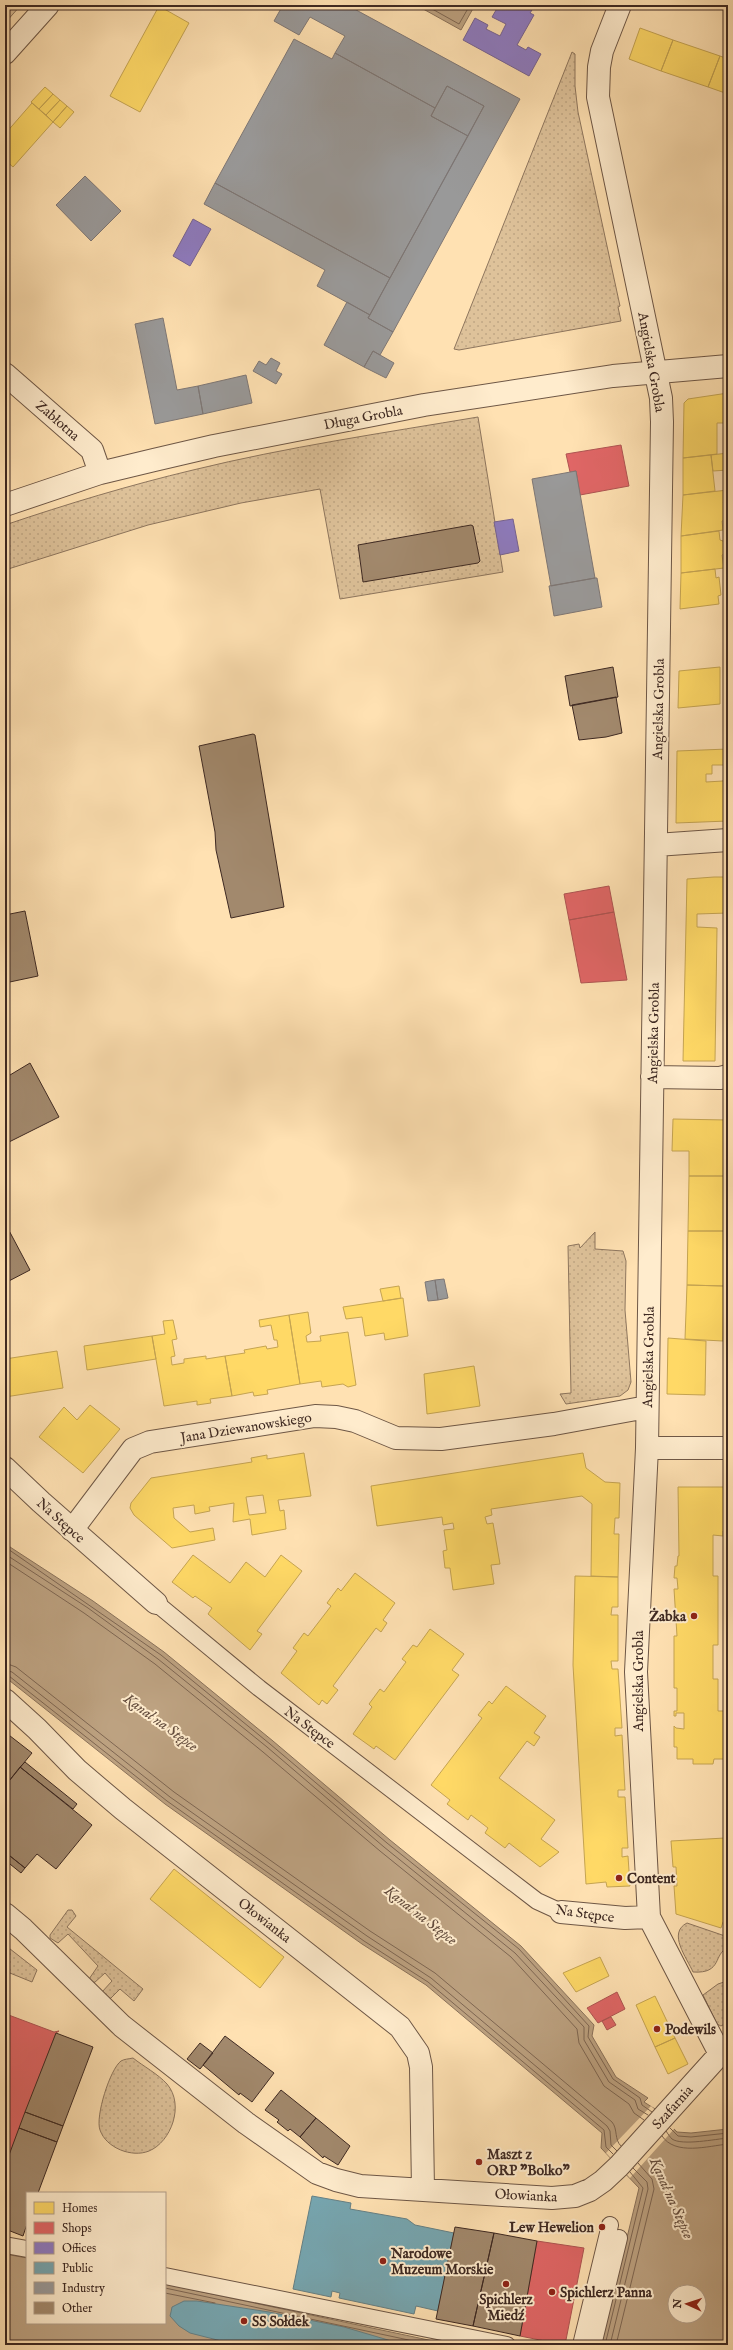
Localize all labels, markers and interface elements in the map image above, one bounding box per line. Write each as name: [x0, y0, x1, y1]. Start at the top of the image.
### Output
street label: Angielska Grobla: [633, 310, 669, 414]
street label: Zabłotna: [31, 397, 84, 446]
street label: Długa Grobla: [322, 401, 405, 434]
street label: Angielska Grobla: [649, 657, 669, 761]
street label: Angielska Grobla: [644, 981, 664, 1085]
street label: Angielska Grobla: [639, 1305, 659, 1409]
street label: Jana Dziewanowskiego: [177, 1409, 314, 1448]
street label: Na Stępce: [32, 1494, 89, 1548]
place label: Żabka: [649, 1607, 687, 1626]
marker: Żabka: [689, 1611, 699, 1621]
street label: Angielska Grobla: [630, 1630, 648, 1733]
water label: Kanał na Stępce: [119, 1689, 201, 1756]
street label: Na Stępce: [280, 1703, 339, 1753]
place label: Content: [627, 1870, 676, 1888]
marker: Content: [614, 1873, 624, 1883]
water label: Kanał na Stępce: [380, 1881, 461, 1950]
street label: Ołowianka: [234, 1894, 295, 1948]
street label: Na Stępce: [554, 1901, 616, 1927]
place label: Podewils: [665, 2021, 716, 2039]
marker: Podewils: [652, 2024, 662, 2034]
street label: Szafarnia: [648, 2081, 698, 2133]
place label: Maszt z ORP "Bolko": [487, 2146, 570, 2180]
water label: Kanał na Stępce: [645, 2154, 698, 2242]
marker: Maszt z ORP "Bolko": [474, 2157, 484, 2167]
street label: Ołowianka: [494, 2185, 559, 2207]
legend: [26, 2192, 166, 2324]
text: Homes: [62, 2201, 98, 2216]
place label: Lew Hewelion: [509, 2219, 595, 2237]
text: Shops: [62, 2221, 92, 2237]
marker: Lew Hewelion: [597, 2222, 607, 2232]
text: Offices: [62, 2241, 96, 2256]
place label: Narodowe Muzeum Morskie: [390, 2245, 494, 2279]
marker: Narodowe Muzeum Morskie: [378, 2256, 388, 2266]
text: Public: [62, 2261, 93, 2276]
marker: Spichlerz Miedź: [501, 2279, 511, 2289]
text: Industry: [62, 2281, 105, 2296]
place label: Spichlerz Panna: [560, 2284, 653, 2302]
north arrow: [667, 2284, 707, 2324]
marker: Spichlerz Panna: [547, 2287, 557, 2297]
place label: Spichlerz Miedź: [479, 2291, 533, 2325]
text: N: [671, 2298, 685, 2310]
text: Other: [62, 2301, 93, 2316]
place label: SS Sołdek: [252, 2313, 310, 2331]
marker: SS Sołdek: [239, 2316, 249, 2326]

